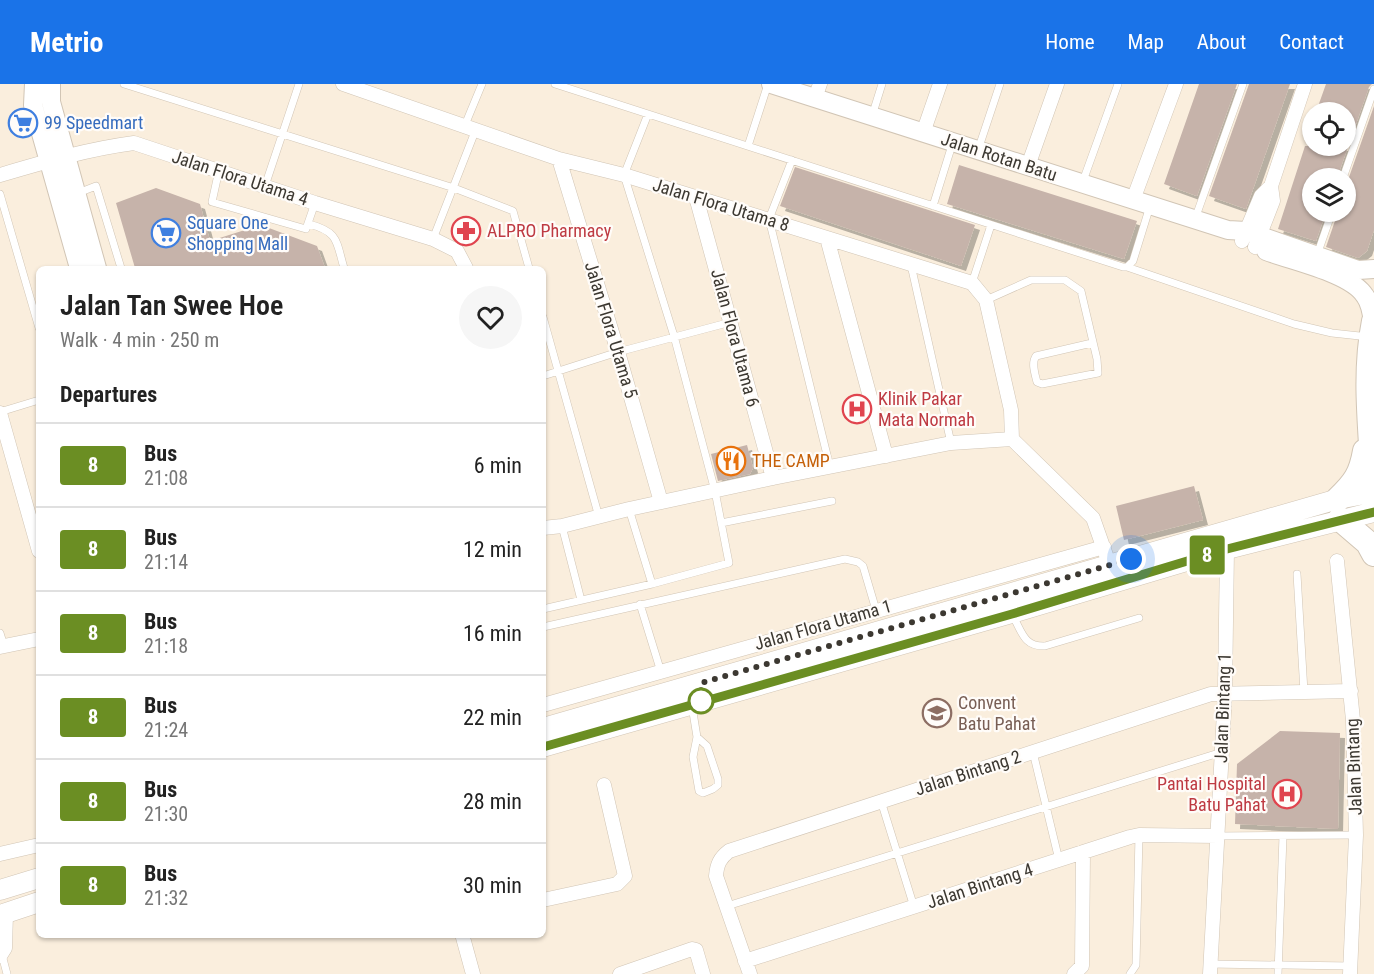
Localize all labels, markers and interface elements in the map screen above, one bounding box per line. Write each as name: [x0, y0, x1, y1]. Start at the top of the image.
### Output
text: Metrio: [30, 26, 103, 59]
text: Home: [1045, 30, 1095, 54]
text: Map: [1128, 30, 1164, 54]
text: About: [1197, 30, 1246, 54]
text: Contact: [1279, 30, 1344, 54]
map controls: [1302, 102, 1356, 222]
button: locate: [1302, 102, 1356, 156]
supermarket icon: 99 Speedmart: [7, 107, 39, 139]
place label: 99 Speedmart: [44, 112, 143, 133]
street label: Jalan Rotan Batu: [938, 128, 1060, 185]
street label: Jalan Flora Utama 4: [169, 146, 311, 209]
button: layers: [1302, 168, 1356, 222]
street label: Jalan Flora Utama 8: [650, 174, 792, 235]
place label: Square One Shopping Mall: [187, 212, 288, 254]
pharmacy icon: ALPRO Pharmacy: [450, 215, 482, 247]
supermarket icon: Square One Shopping Mall: [150, 217, 182, 249]
place label: ALPRO Pharmacy: [487, 220, 612, 241]
street label: Jalan Flora Utama 5: [581, 259, 642, 401]
street label: Jalan Flora Utama 6: [707, 267, 764, 409]
button: heart: [459, 286, 522, 349]
text: Jalan Tan Swee Hoe: [60, 289, 283, 322]
text: Walk · 4 min · 250 m: [60, 328, 219, 352]
text: Departures: [60, 382, 157, 407]
place label: Klinik Pakar Mata Normah: [878, 388, 975, 430]
hospital icon: Klinik Pakar Mata Normah: [841, 393, 873, 425]
text: Bus: [144, 441, 177, 466]
restaurant icon: THE CAMP: [715, 445, 747, 477]
place label: THE CAMP: [752, 450, 830, 471]
text: 8: [88, 453, 98, 477]
text: 6 min: [474, 453, 522, 478]
text: 21:08: [144, 466, 188, 490]
text: Bus: [144, 525, 177, 550]
line badge: 8: [1188, 536, 1226, 574]
text: 8: [88, 537, 98, 561]
text: 12 min: [463, 537, 522, 562]
text: 8: [1202, 543, 1212, 567]
your location: [1116, 544, 1146, 574]
text: 21:14: [144, 550, 188, 574]
street label: Jalan Flora Utama 1: [752, 595, 894, 654]
text: Bus: [144, 609, 177, 634]
text: 8: [88, 621, 98, 645]
text: 16 min: [463, 621, 522, 646]
text: 21:18: [144, 634, 188, 658]
street label: Jalan Bintang 1: [1210, 653, 1235, 763]
unlabelled marker: [688, 688, 714, 714]
place label: Convent Batu Pahat: [958, 692, 1036, 734]
text: Bus: [144, 693, 177, 718]
school or university icon: Convent Batu Pahat: [921, 697, 953, 729]
text: 8: [88, 705, 98, 729]
text: 22 min: [463, 705, 522, 730]
text: 21:24: [144, 718, 188, 742]
street label: Jalan Bintang: [1341, 718, 1366, 816]
street label: Jalan Bintang 2: [912, 745, 1024, 800]
place label: Pantai Hospital Batu Pahat: [1157, 773, 1266, 815]
text: Bus: [144, 777, 177, 802]
hospital icon: Pantai Hospital Batu Pahat: [1271, 778, 1303, 810]
text: 8: [88, 789, 98, 813]
text: 28 min: [463, 789, 522, 814]
text: 21:30: [144, 802, 188, 826]
street label: Jalan Bintang 4: [924, 858, 1036, 913]
text: Bus: [144, 861, 177, 886]
text: 8: [88, 873, 98, 897]
text: 30 min: [463, 873, 522, 898]
text: 21:32: [144, 886, 188, 910]

